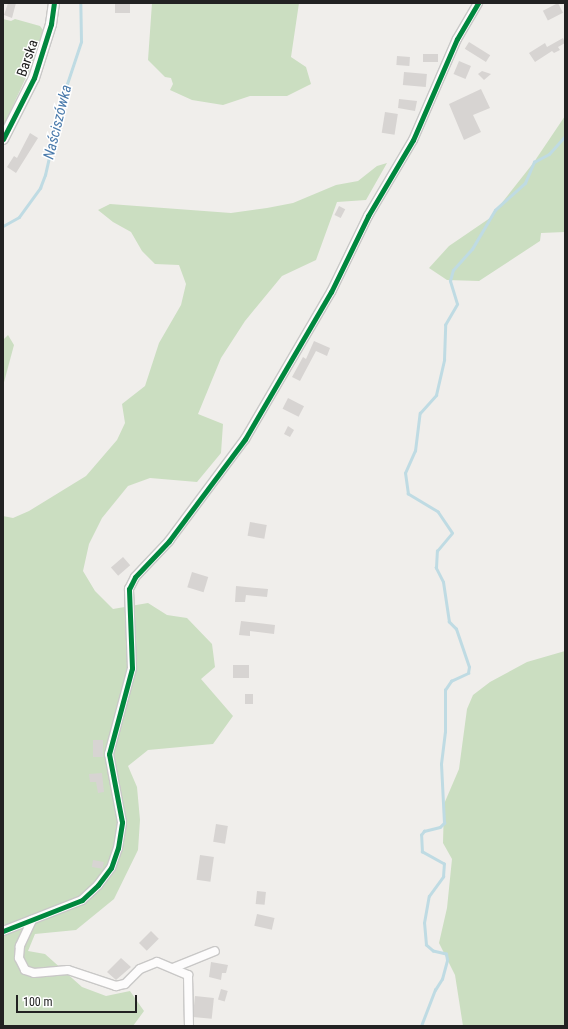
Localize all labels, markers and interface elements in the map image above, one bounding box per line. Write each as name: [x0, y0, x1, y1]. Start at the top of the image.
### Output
street label: Barska: [13, 37, 41, 79]
water label: Naściszówka: [40, 83, 76, 161]
scale bar: [18, 987, 139, 1013]
text: 100 m: [23, 995, 53, 1009]

